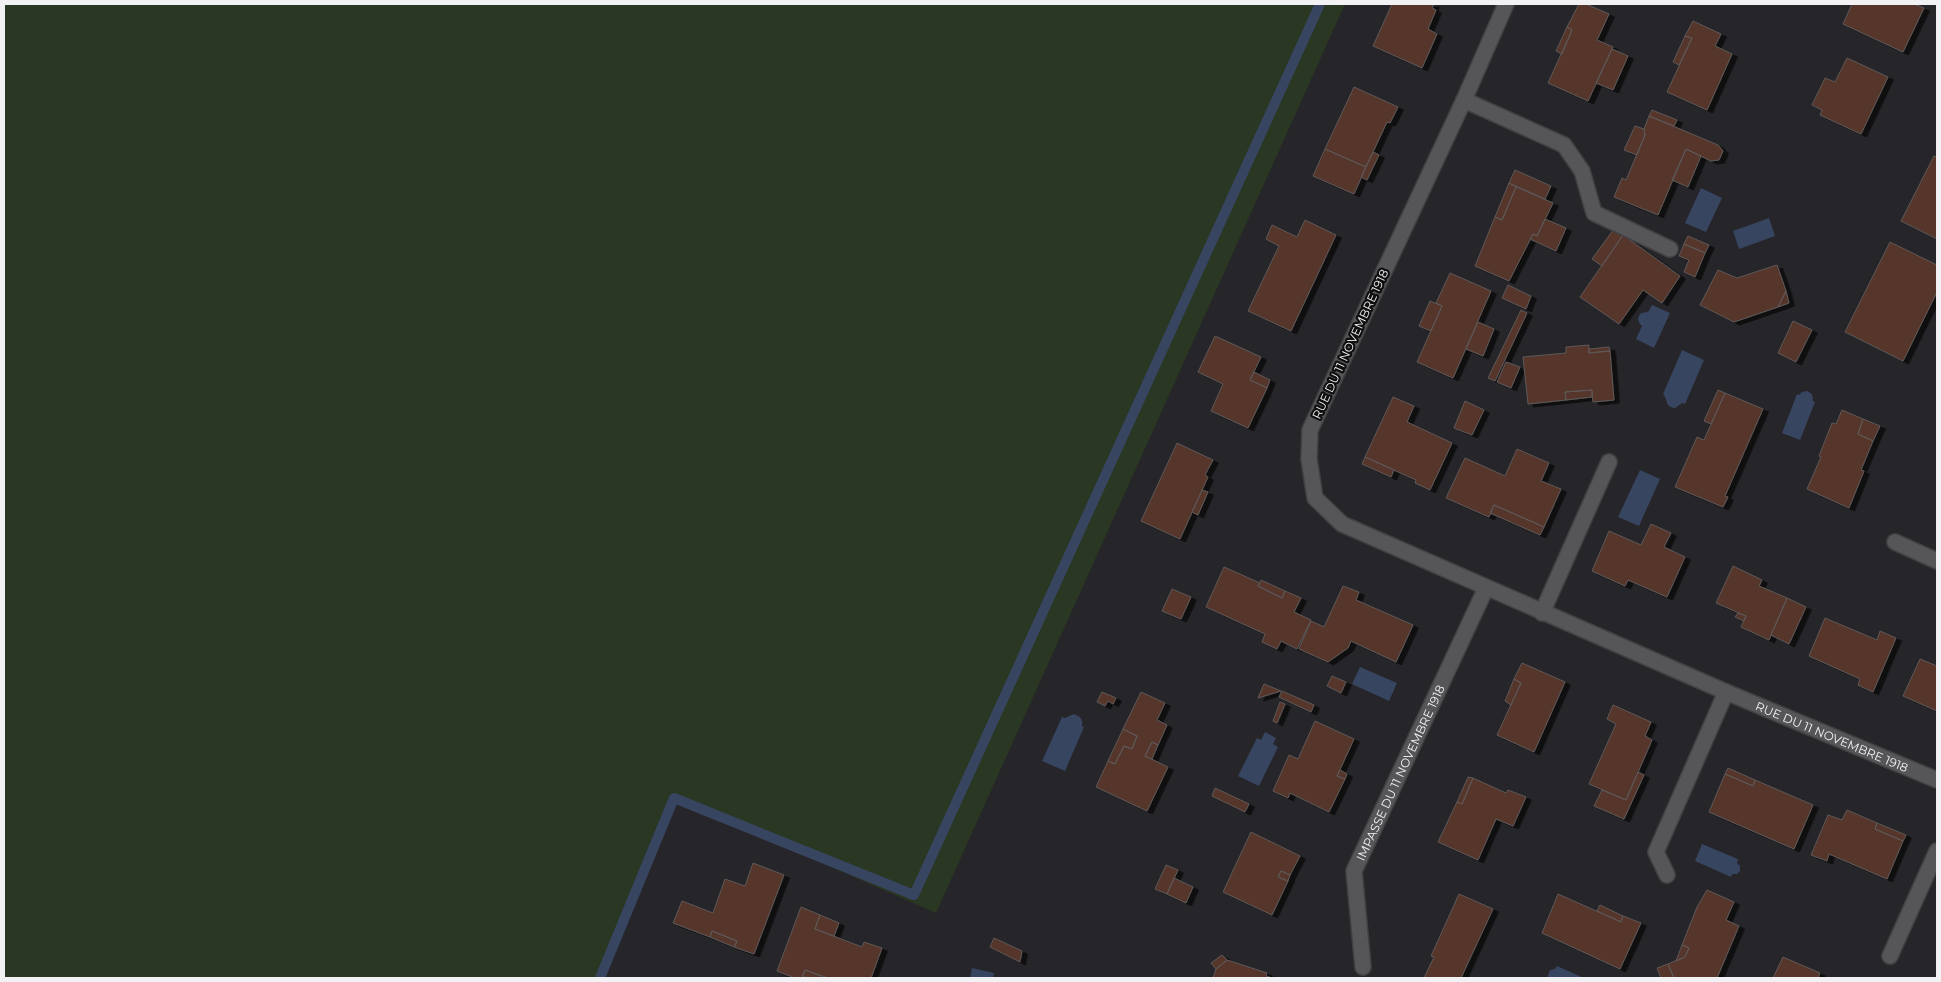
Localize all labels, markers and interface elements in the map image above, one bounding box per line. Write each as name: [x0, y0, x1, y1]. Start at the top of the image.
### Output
street label: RUE DU 11 NOVEMBRE 1918: [1309, 266, 1391, 421]
street label: IMPASSE DU 11 NOVEMBRE 1918: [1353, 682, 1447, 863]
street label: RUE DU 11 NOVEMBRE 1918: [1754, 698, 1911, 775]

